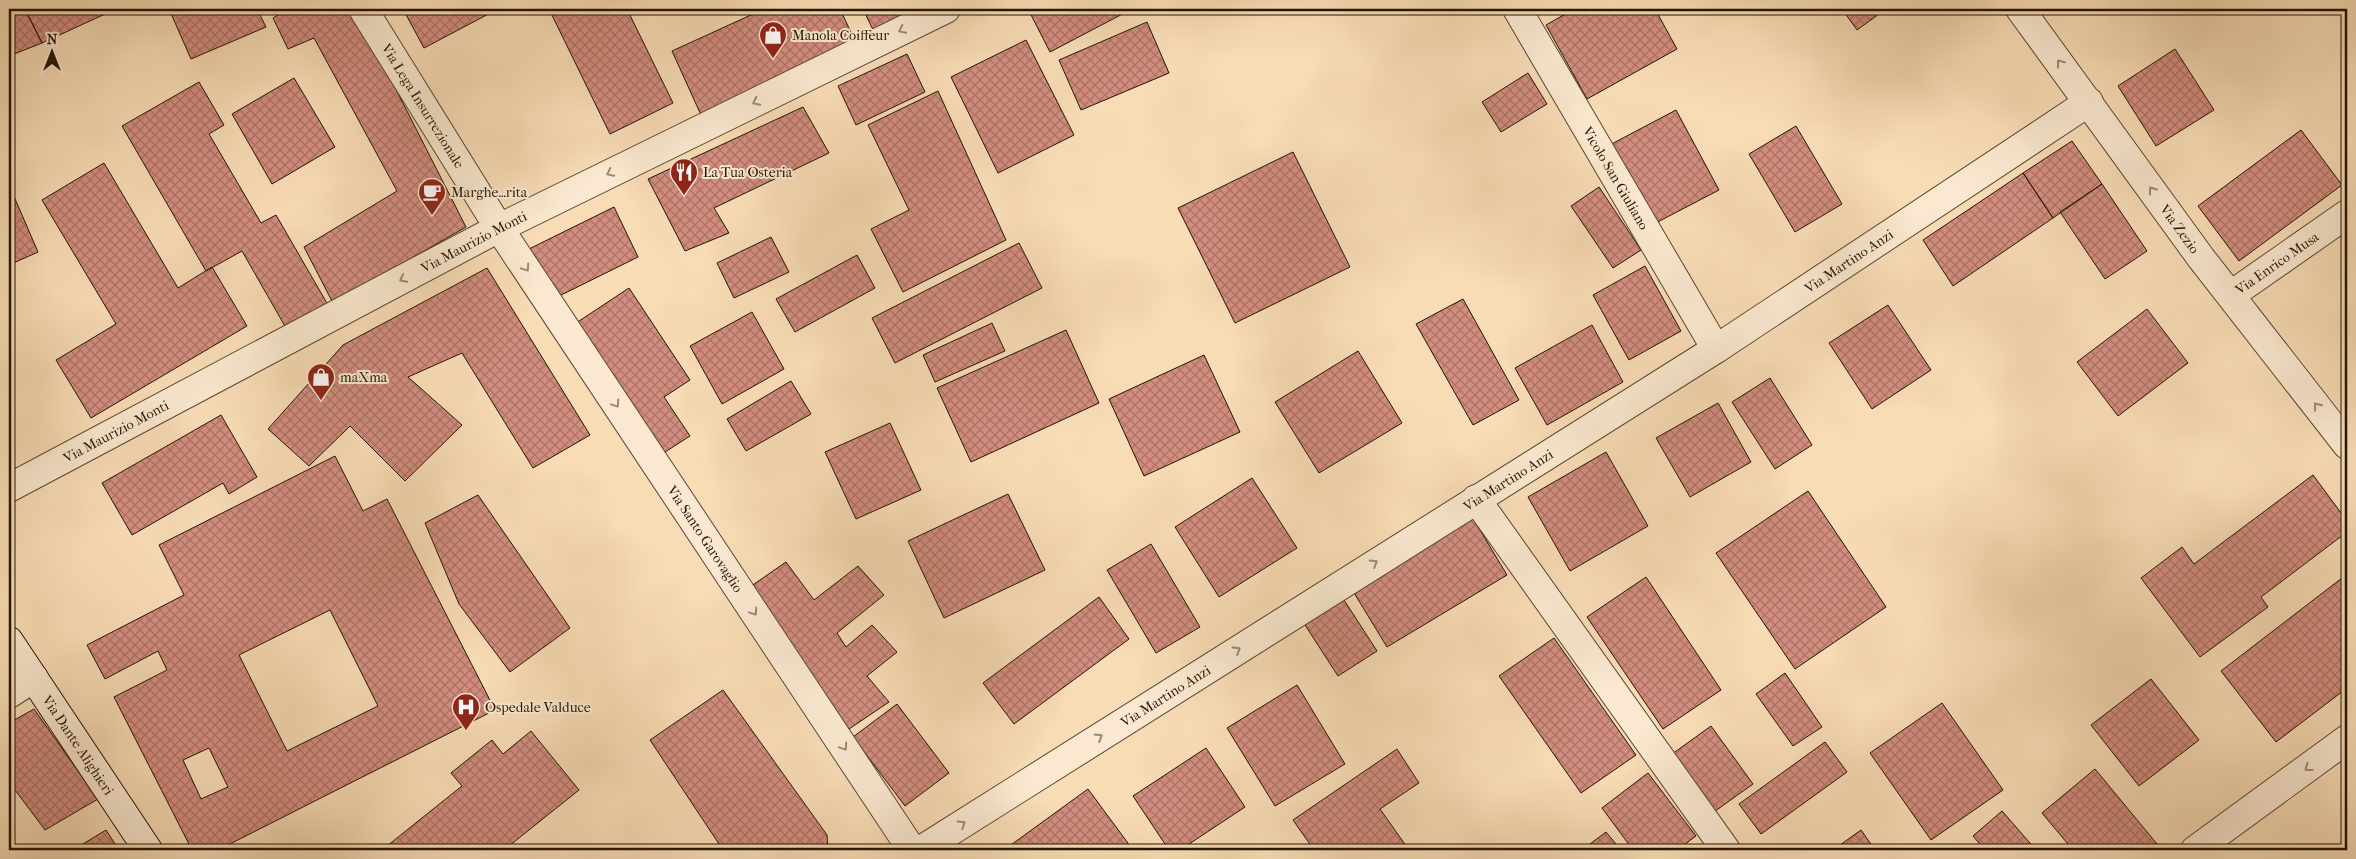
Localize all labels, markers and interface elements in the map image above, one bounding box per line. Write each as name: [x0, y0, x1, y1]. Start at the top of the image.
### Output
shop icon: Manola Coiffeur: [758, 20, 788, 59]
one-way arrow: [898, 24, 907, 34]
place label: Manola Coiffeur: [792, 27, 889, 44]
north arrow: [28, 28, 78, 78]
text: N: [47, 31, 58, 48]
street label: Via Lega Insurrezionale: [378, 40, 468, 171]
one-way arrow: [2057, 59, 2066, 69]
one-way arrow: [752, 96, 761, 106]
street label: Vicolo San Giuliano: [1579, 123, 1653, 233]
restaurant icon: La Tua Osteria: [669, 157, 699, 196]
place label: La Tua Osteria: [703, 164, 793, 181]
one-way arrow: [607, 167, 616, 177]
cafe icon: Marghe…rita: [417, 177, 447, 216]
place label: Marghe…rita: [451, 184, 528, 201]
one-way arrow: [2149, 186, 2158, 196]
street label: Via Zezio: [2156, 200, 2203, 257]
street label: Via Maurizio Monti: [417, 207, 530, 277]
street label: Via Martino Anzi: [1800, 226, 1896, 297]
street label: Via Enrico Musa: [2231, 228, 2322, 299]
one-way arrow: [520, 263, 529, 272]
one-way arrow: [399, 272, 408, 282]
shop icon: maXma: [306, 362, 336, 401]
place label: maXma: [340, 369, 388, 386]
street label: Via Maurizio Monti: [59, 396, 172, 467]
one-way arrow: [610, 398, 619, 408]
one-way arrow: [2314, 403, 2323, 412]
street label: Via Martino Anzi: [1459, 445, 1556, 515]
street label: Via Santo Garovaglio: [663, 481, 747, 596]
one-way arrow: [1368, 560, 1377, 570]
one-way arrow: [748, 606, 757, 616]
one-way arrow: [1231, 647, 1240, 657]
street label: Via Martino Anzi: [1117, 661, 1214, 731]
street label: Via Dante Alighieri: [38, 691, 118, 798]
hospital icon: Ospedale Valduce: [451, 692, 481, 731]
place label: Ospedale Valduce: [485, 699, 591, 716]
one-way arrow: [1094, 734, 1103, 744]
one-way arrow: [838, 742, 847, 751]
one-way arrow: [2304, 762, 2314, 771]
one-way arrow: [957, 821, 966, 831]

